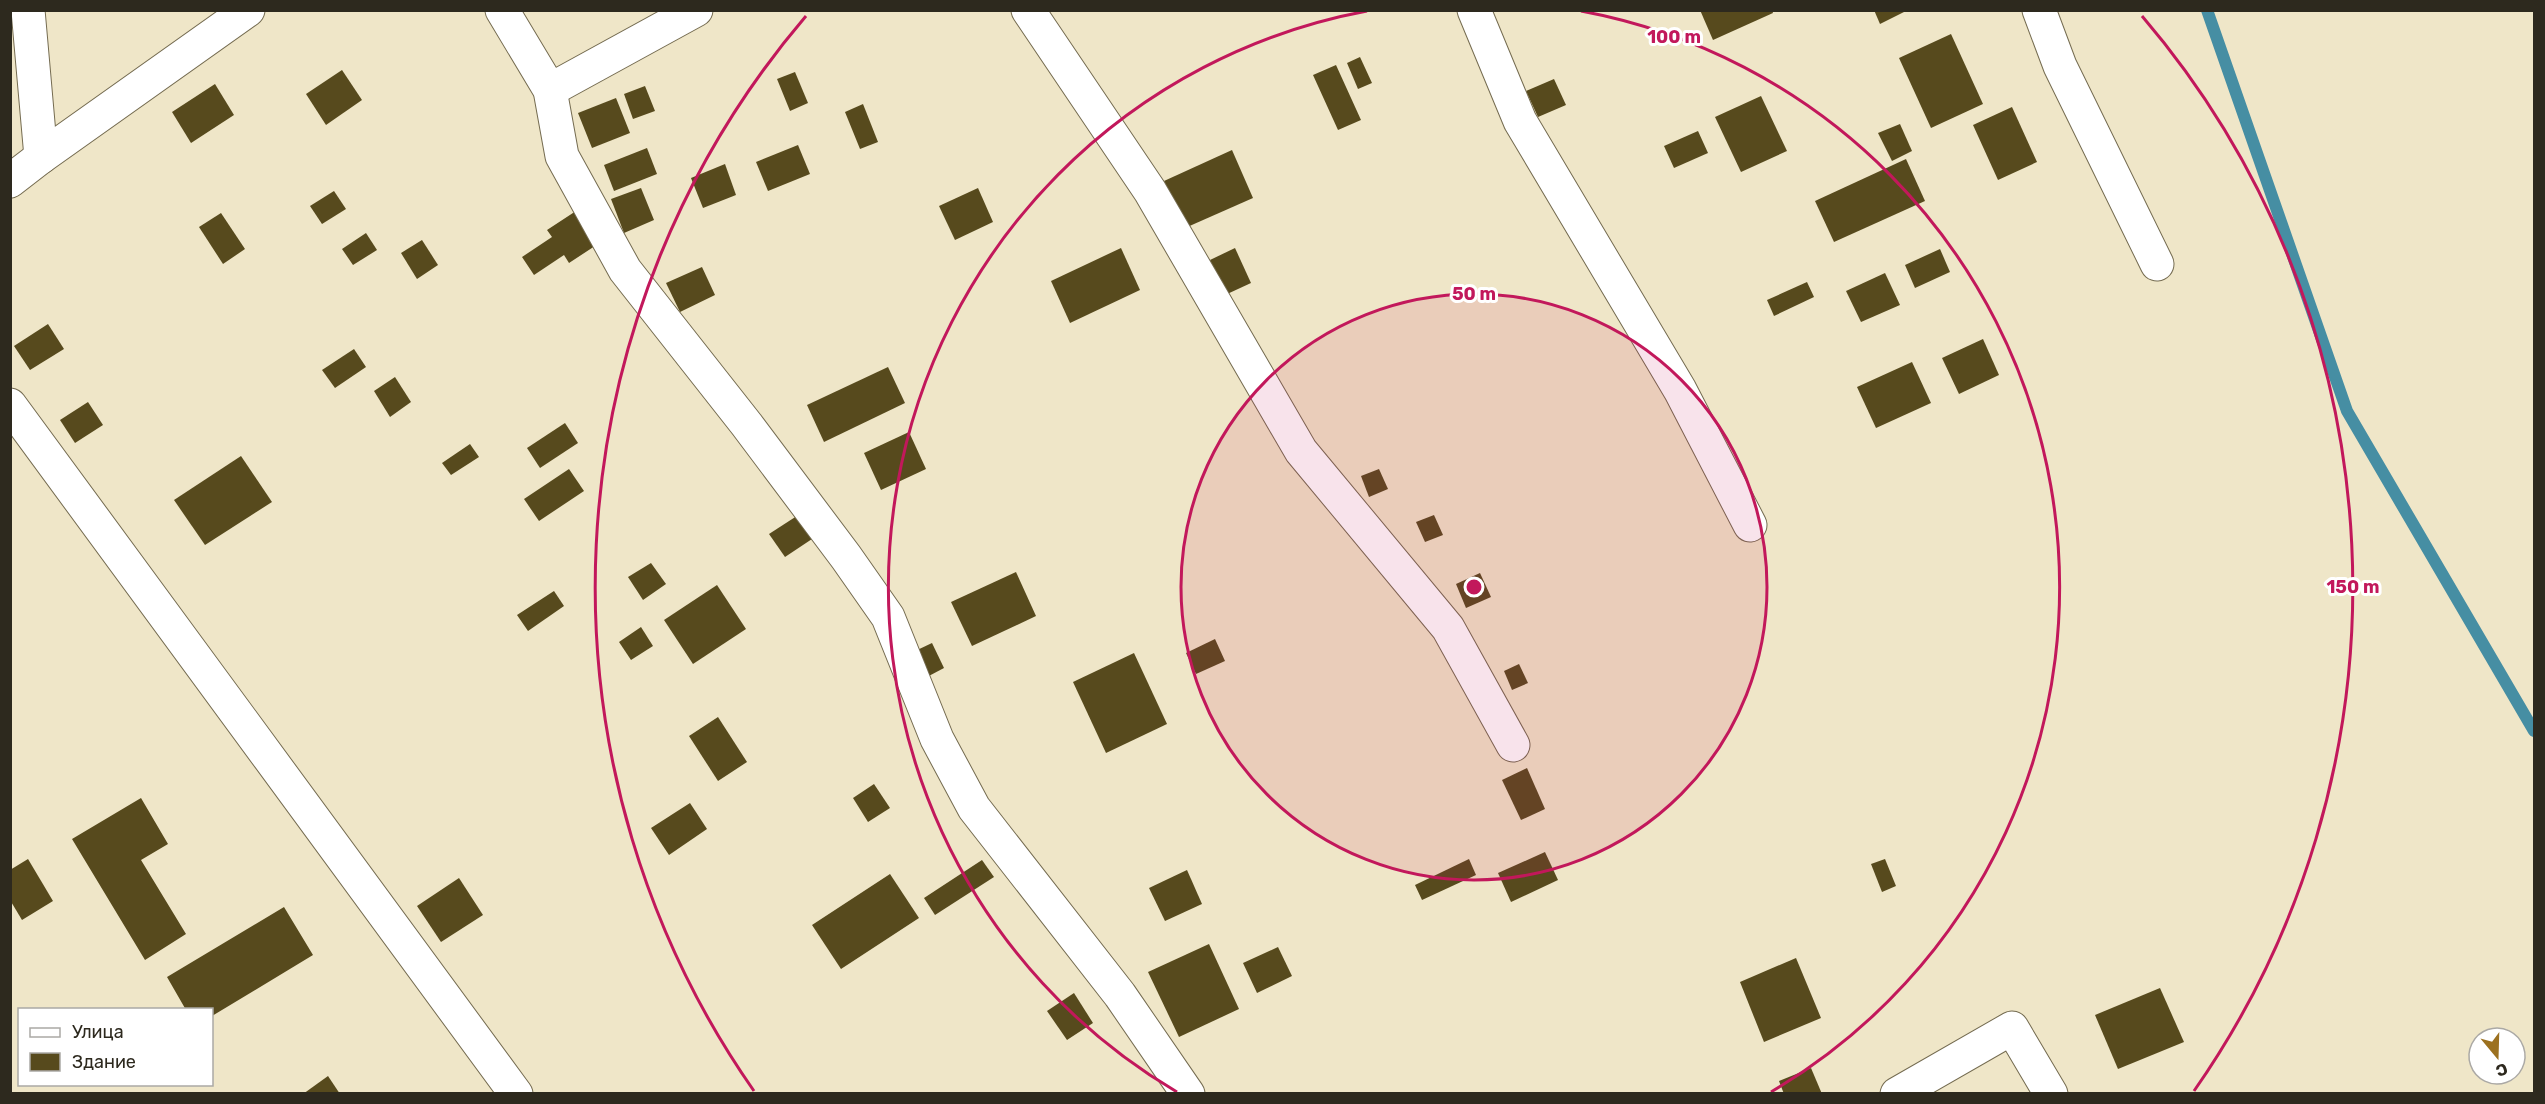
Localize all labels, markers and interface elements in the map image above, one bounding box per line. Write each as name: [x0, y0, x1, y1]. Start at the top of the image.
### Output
text: 100 m: [1647, 26, 1701, 48]
text: 50 m: [1452, 283, 1496, 305]
text: 150 m: [2326, 576, 2380, 598]
centre of rings: [1464, 577, 1484, 597]
legend: [18, 1008, 213, 1086]
text: Улица: [72, 1021, 124, 1043]
north arrow: [2467, 1026, 2527, 1086]
text: Здание: [72, 1051, 136, 1073]
text: С: [2493, 1059, 2510, 1081]

